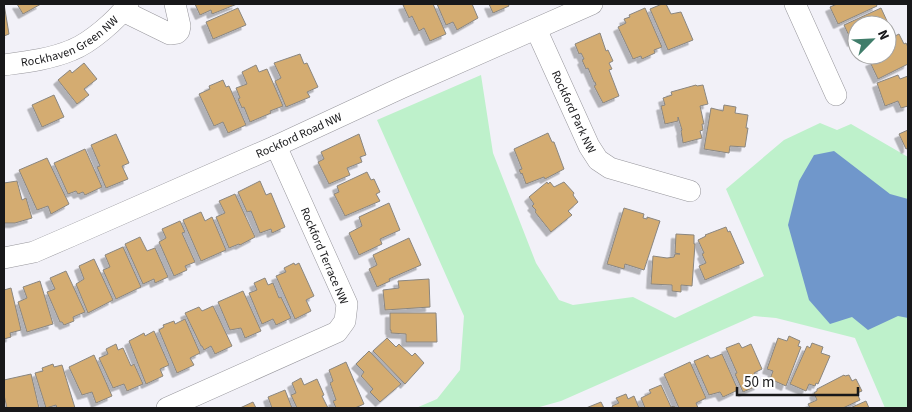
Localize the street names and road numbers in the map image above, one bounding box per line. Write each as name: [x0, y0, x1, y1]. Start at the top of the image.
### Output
street label: Rockhaven Green NW: [20, 11, 123, 71]
street label: Rockford Park NW: [547, 67, 600, 157]
street label: Rockford Road NW: [253, 108, 345, 162]
street label: Rockford Terrace NW: [296, 205, 352, 308]

